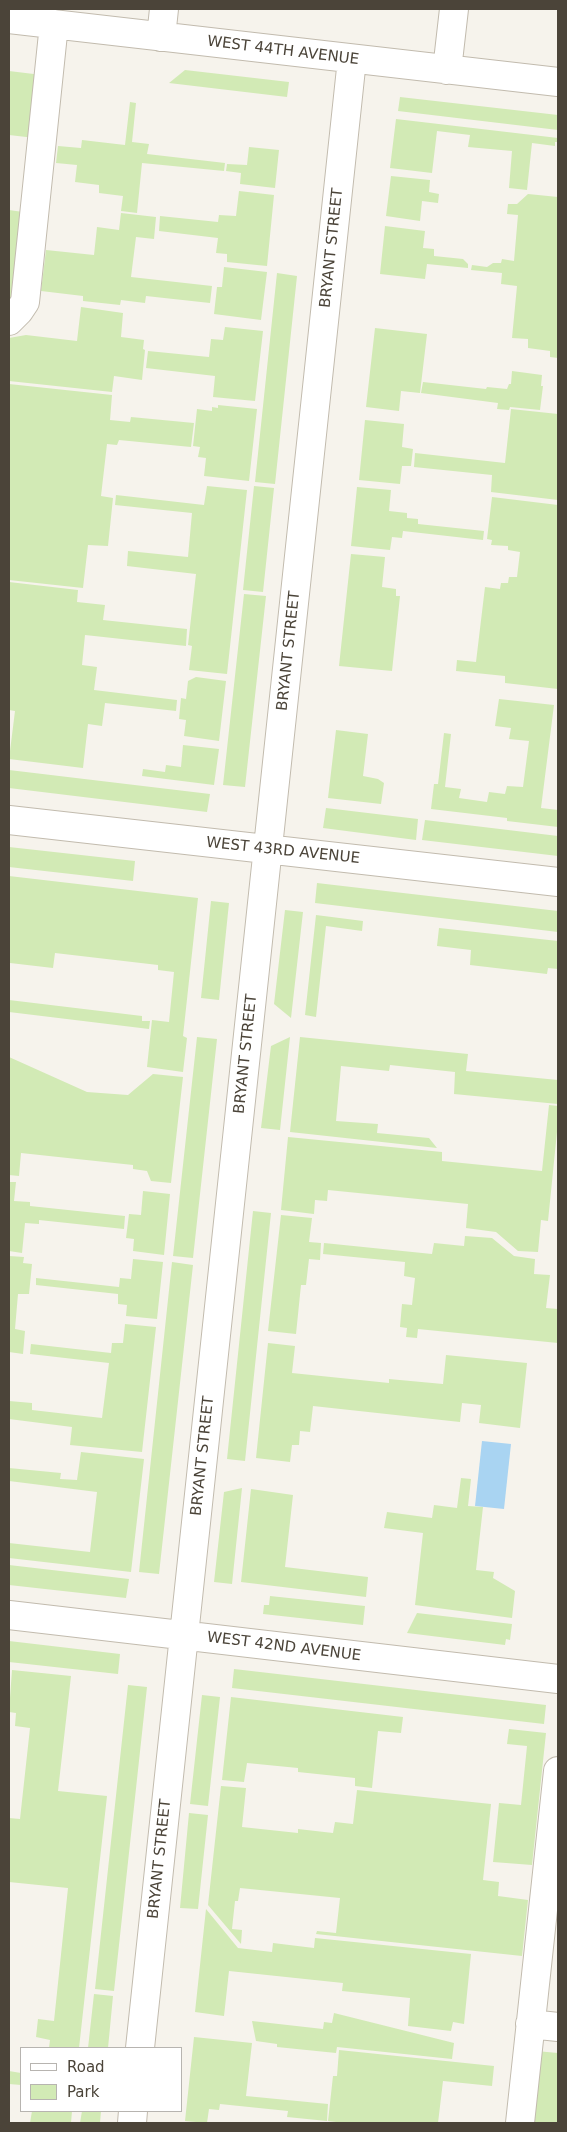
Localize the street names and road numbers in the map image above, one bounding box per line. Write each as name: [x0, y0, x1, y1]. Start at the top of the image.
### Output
street label: WEST 44TH AVENUE: [206, 33, 360, 69]
street label: BRYANT STREET: [317, 187, 347, 309]
street label: BRYANT STREET: [274, 590, 304, 712]
street label: WEST 43RD AVENUE: [205, 834, 361, 868]
street label: BRYANT STREET: [231, 993, 261, 1115]
street label: BRYANT STREET: [188, 1395, 218, 1517]
street label: WEST 42ND AVENUE: [206, 1629, 362, 1665]
street label: BRYANT STREET: [145, 1798, 175, 1920]

